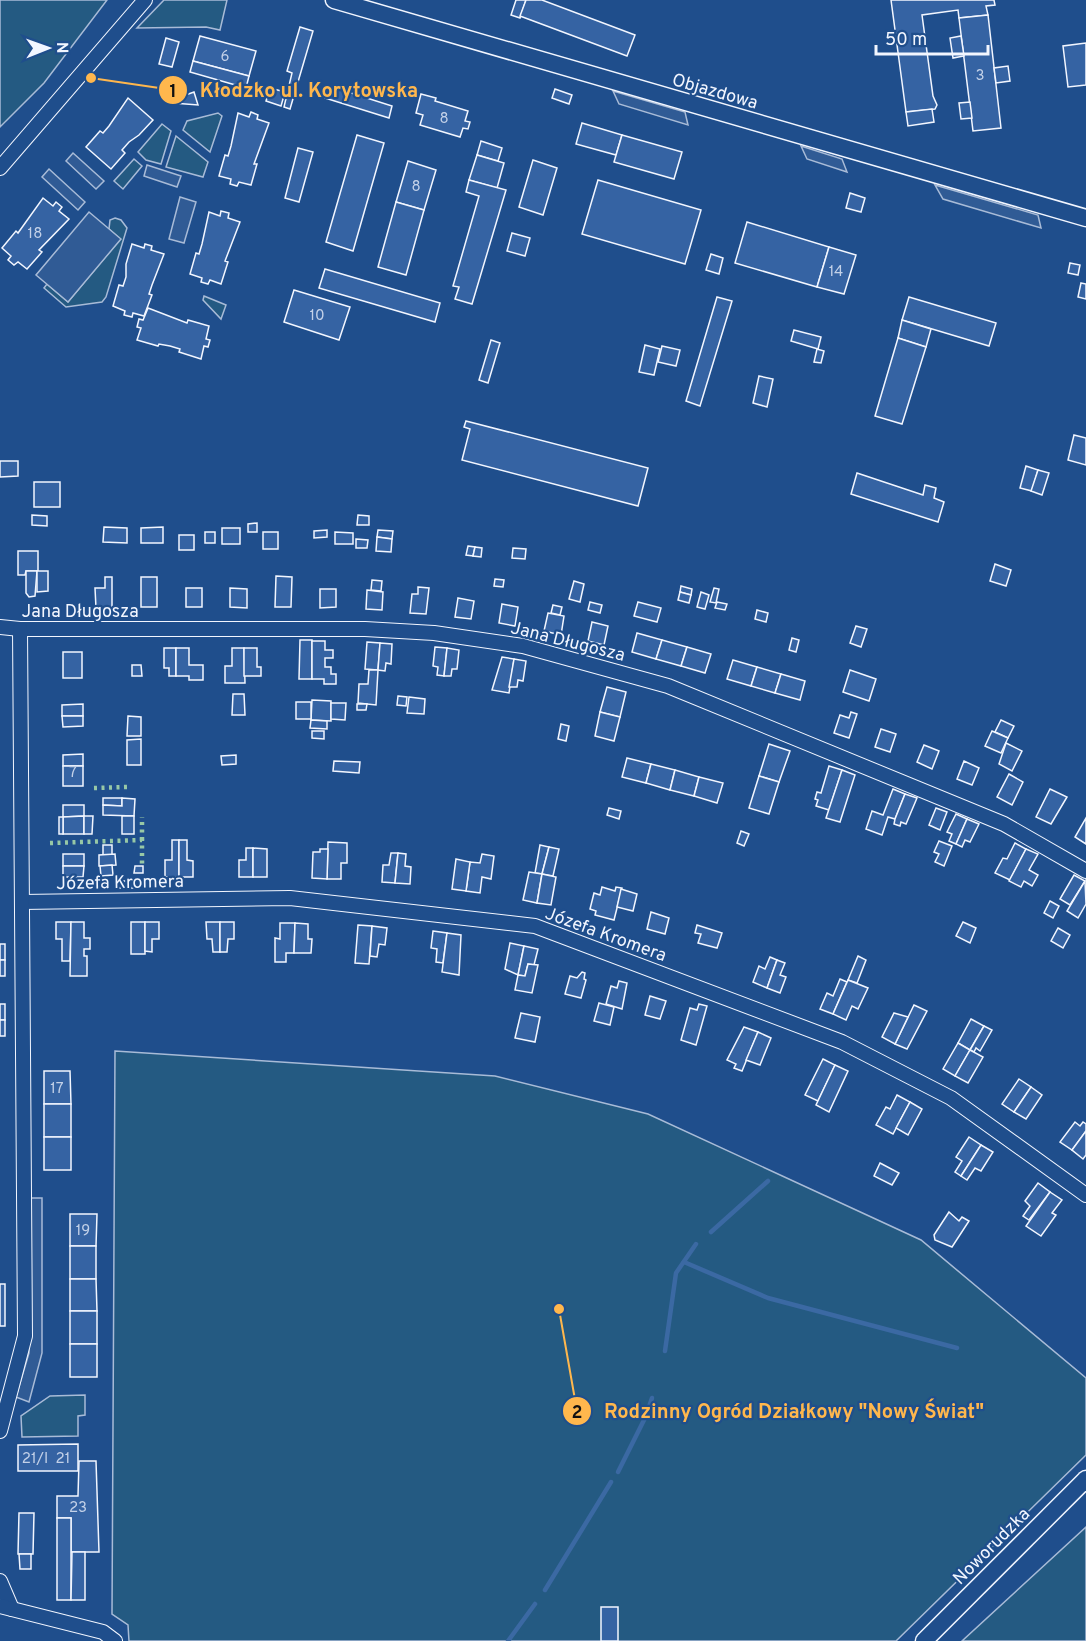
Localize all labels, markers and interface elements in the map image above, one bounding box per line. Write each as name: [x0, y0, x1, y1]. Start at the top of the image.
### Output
north arrow: [18, 18, 78, 78]
scale bar: [876, 18, 988, 56]
text: 50 m: [885, 29, 927, 52]
text: N: [51, 42, 71, 54]
house number: 6: [221, 48, 230, 67]
house number: 3: [975, 67, 985, 86]
street label: Objazdowa: [669, 69, 760, 116]
callout: Kłodzko ul. Korytowska: [158, 71, 430, 109]
text: Kłodzko ul. Korytowska: [200, 79, 418, 105]
text: 1: [169, 81, 177, 104]
house number: 8: [439, 110, 449, 129]
house number: 8: [411, 178, 421, 197]
house number: 18: [28, 225, 42, 244]
house number: 14: [829, 263, 843, 282]
house number: 10: [309, 307, 325, 326]
street label: Jana Długosza: [21, 601, 139, 624]
street label: Jana Długosza: [508, 617, 627, 668]
house number: 7: [69, 764, 77, 783]
street label: Józefa Kromera: [56, 871, 184, 896]
street label: Józefa Kromera: [542, 903, 669, 968]
house number: 17: [50, 1080, 64, 1099]
house number: 19: [76, 1222, 90, 1241]
callout: Rodzinny Ogród Działkowy "Nowy Świat": [562, 1392, 996, 1430]
text: Rodzinny Ogród Działkowy "Nowy Świat": [604, 1398, 984, 1426]
text: 2: [571, 1402, 583, 1425]
house number: 21/I: [22, 1450, 48, 1469]
house number: 21: [56, 1450, 70, 1469]
house number: 23: [69, 1499, 87, 1518]
street label: Noworudzka: [949, 1504, 1036, 1591]

